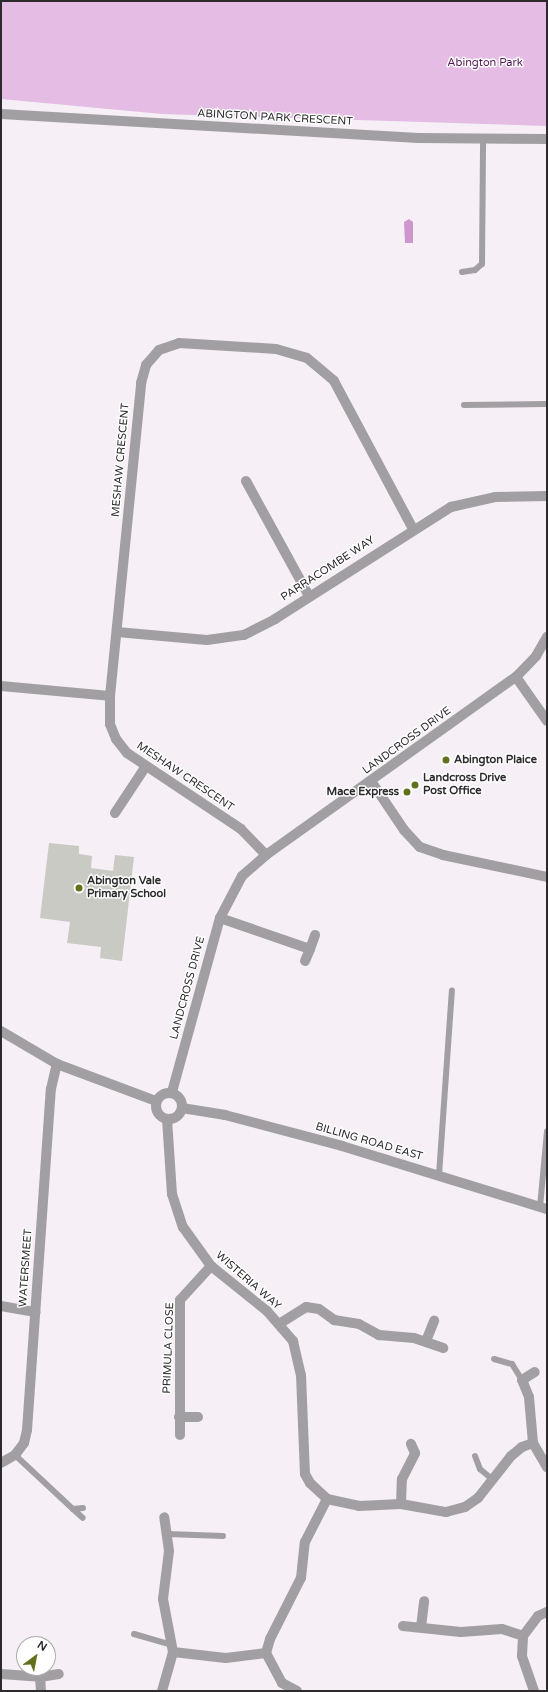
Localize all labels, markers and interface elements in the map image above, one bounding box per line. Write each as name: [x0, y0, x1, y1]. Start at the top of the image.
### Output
park label: Abington Park: [447, 56, 523, 70]
street label: ABINGTON PARK CRESCENT: [197, 107, 353, 129]
street label: MESHAW CRESCENT: [109, 402, 133, 518]
street label: PARRACOMBE WAY: [279, 534, 377, 604]
street label: LANDCROSS DRIVE: [360, 704, 454, 778]
street label: MESHAW CRESCENT: [134, 740, 236, 814]
place label: Abington Plaice: [454, 753, 537, 767]
marker: Abington Plaice: [441, 755, 451, 765]
place label: Landcross Drive Post Office: [423, 772, 506, 798]
marker: Landcross Drive Post Office: [410, 780, 420, 790]
place label: Mace Express: [327, 785, 399, 799]
marker: Mace Express: [402, 787, 412, 797]
place label: Abington Vale Primary School: [87, 875, 166, 901]
marker: Abington Vale Primary School: [74, 883, 84, 893]
street label: LANDCROSS DRIVE: [168, 935, 208, 1041]
street label: BILLING ROAD EAST: [314, 1120, 424, 1164]
street label: WATERSMEET: [17, 1228, 35, 1308]
street label: WISTERIA WAY: [213, 1249, 283, 1313]
street label: PRIMULA CLOSE: [161, 1302, 177, 1394]
north arrow: [16, 1636, 56, 1676]
text: N: [35, 1638, 49, 1654]

